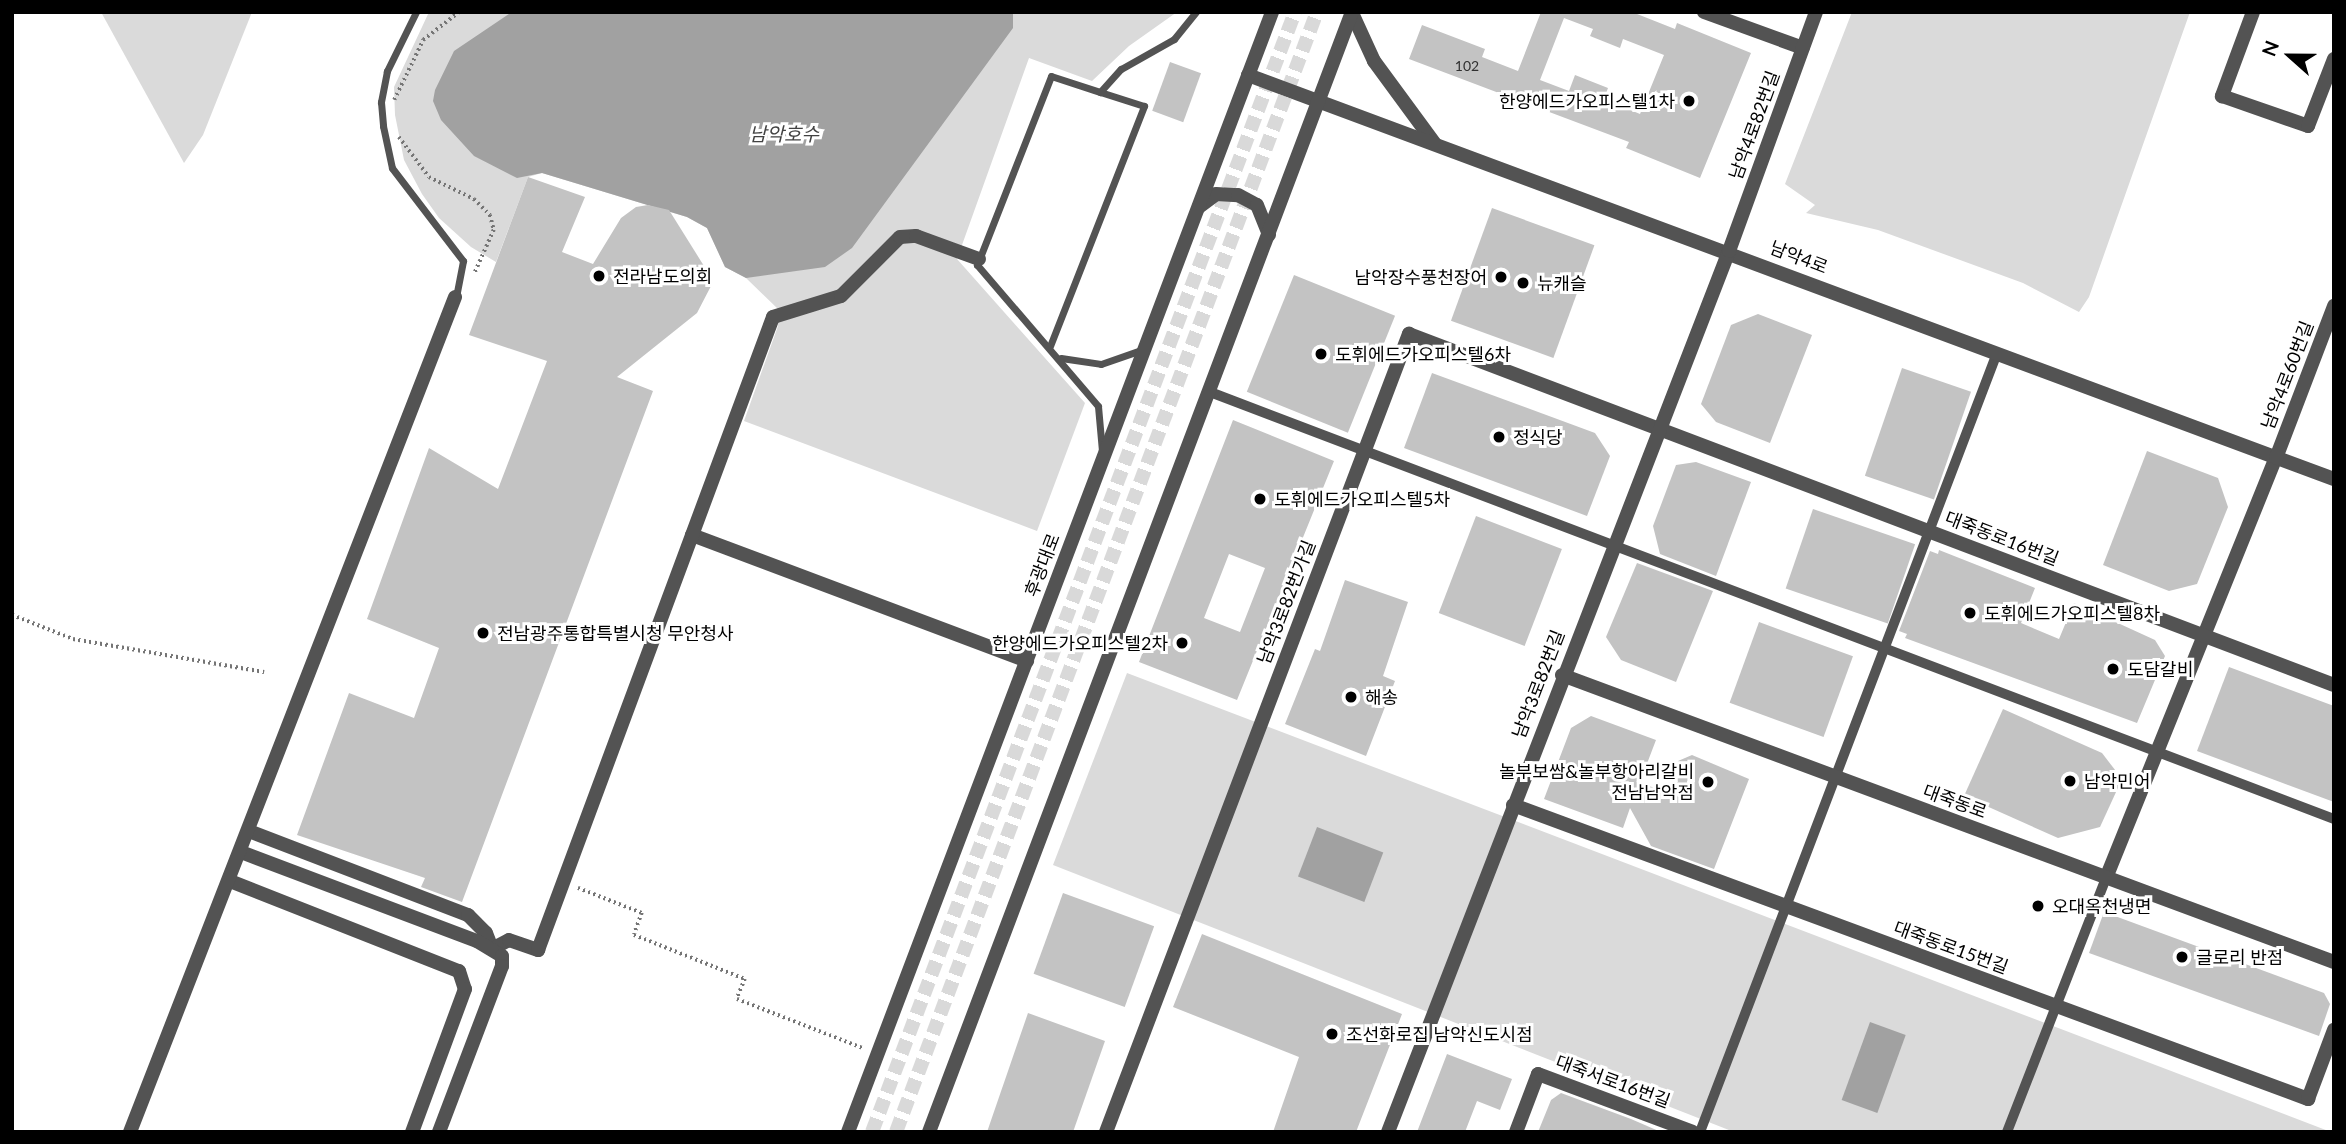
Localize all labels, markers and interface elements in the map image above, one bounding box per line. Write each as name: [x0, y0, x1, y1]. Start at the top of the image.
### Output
north arrow: [2255, 21, 2325, 91]
text: N: [2257, 37, 2283, 59]
house number: 102: [1455, 58, 1479, 74]
street label: 남악4로82번길: [1724, 68, 1784, 182]
place label: 한양에드가오피스텔1차: [1499, 90, 1675, 112]
marker: 한양에드가오피스텔1차: [1681, 93, 1697, 109]
water label: 남악호수: [749, 123, 819, 145]
street label: 남악4로: [1767, 236, 1831, 278]
place label: 전라남도의회: [613, 265, 712, 287]
place label: 남악장수풍천장어: [1355, 266, 1487, 288]
marker: 전라남도의회: [591, 268, 607, 284]
marker: 남악장수풍천장어: [1493, 269, 1509, 285]
place label: 뉴캐슬: [1537, 272, 1587, 294]
marker: 뉴캐슬: [1515, 275, 1531, 291]
street label: 남악4로60번길: [2256, 318, 2318, 432]
place label: 도휘에드가오피스텔6차: [1335, 343, 1511, 365]
marker: 도휘에드가오피스텔6차: [1313, 346, 1329, 362]
place label: 정식당: [1513, 426, 1563, 448]
marker: 정식당: [1491, 429, 1507, 445]
place label: 도휘에드가오피스텔5차: [1274, 488, 1450, 510]
marker: 도휘에드가오피스텔5차: [1252, 491, 1268, 507]
street label: 대죽동로16번길: [1942, 506, 2062, 570]
street label: 후광대로: [1020, 530, 1064, 600]
street label: 남악3로82번가길: [1253, 537, 1319, 667]
place label: 도휘에드가오피스텔8차: [1984, 602, 2160, 624]
marker: 도휘에드가오피스텔8차: [1962, 605, 1978, 621]
place label: 전남광주통합특별시청 무안청사: [497, 622, 733, 644]
marker: 전남광주통합특별시청 무안청사: [475, 625, 491, 641]
street label: 남악3로82번길: [1507, 627, 1569, 741]
place label: 한양에드가오피스텔2차: [992, 632, 1168, 654]
marker: 한양에드가오피스텔2차: [1174, 635, 1190, 651]
place label: 도담갈비: [2127, 658, 2193, 680]
marker: 도담갈비: [2105, 661, 2121, 677]
place label: 해송: [1365, 686, 1398, 708]
marker: 해송: [1343, 689, 1359, 705]
place label: 놀부보쌈&놀부항아리갈비 전남남악점: [1499, 761, 1694, 804]
place label: 남악민어: [2084, 770, 2150, 792]
marker: 남악민어: [2062, 773, 2078, 789]
marker: 놀부보쌈&놀부항아리갈비 전남남악점: [1700, 774, 1716, 790]
street label: 대죽동로: [1920, 780, 1990, 822]
place label: 오대옥천냉면: [2052, 895, 2151, 917]
marker: 오대옥천냉면: [2030, 898, 2046, 914]
street label: 대죽동로15번길: [1891, 916, 2011, 978]
place label: 글로리 반점: [2196, 946, 2283, 968]
marker: 글로리 반점: [2174, 949, 2190, 965]
place label: 조선화로집 남악신도시점: [1346, 1023, 1533, 1045]
marker: 조선화로집 남악신도시점: [1324, 1026, 1340, 1042]
street label: 대죽서로16번길: [1553, 1050, 1673, 1112]

